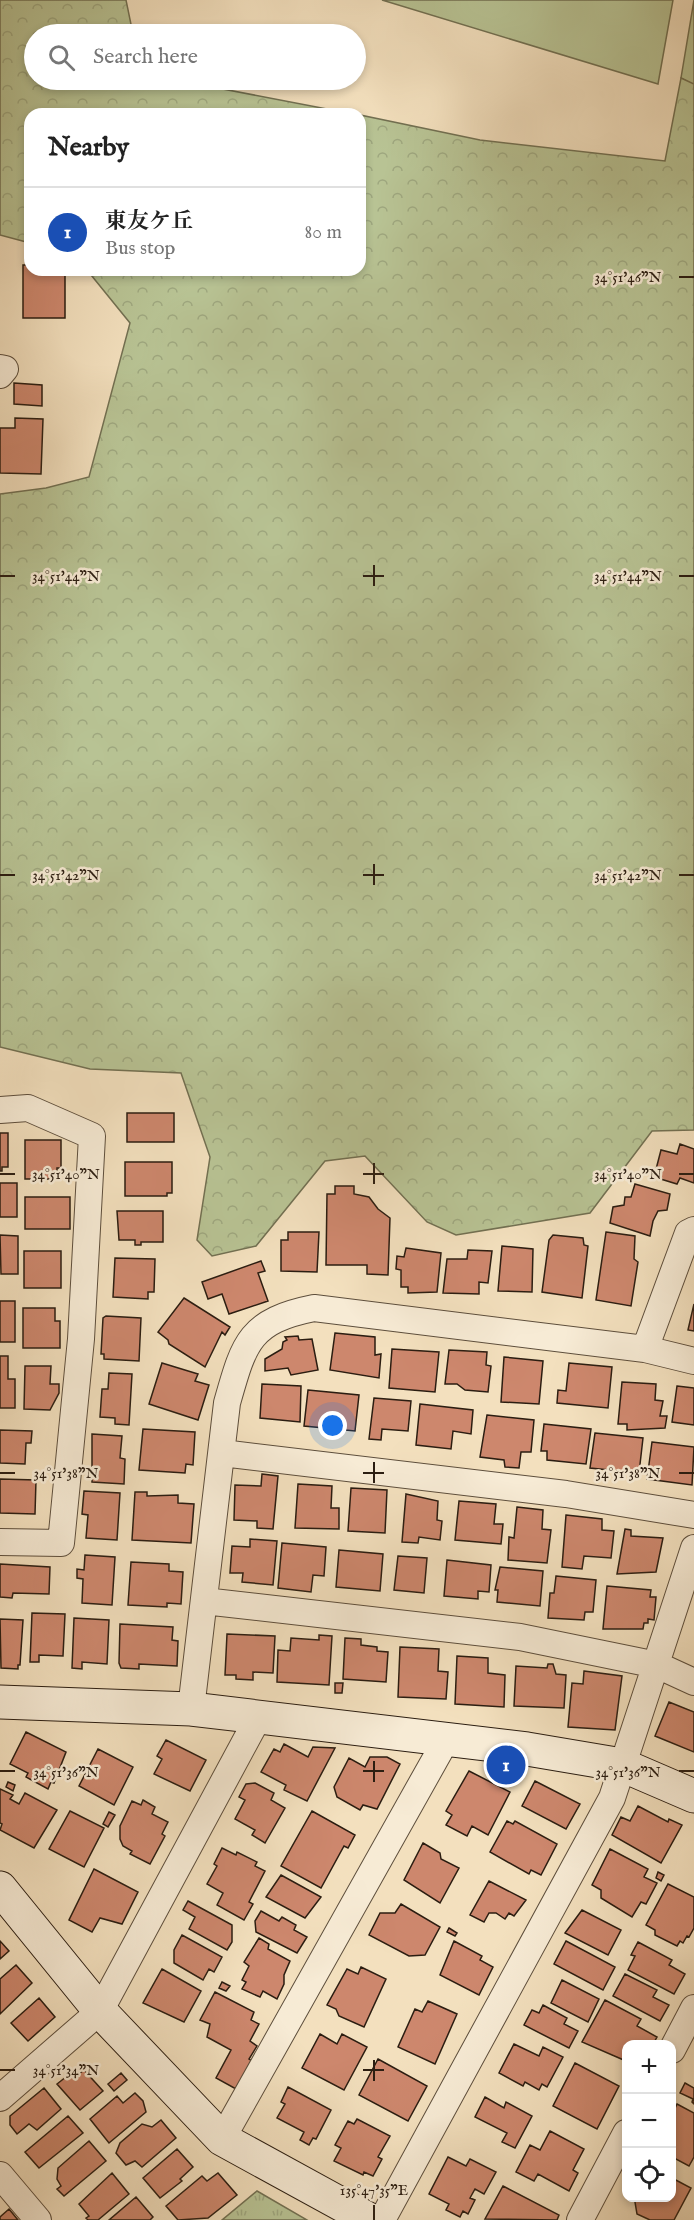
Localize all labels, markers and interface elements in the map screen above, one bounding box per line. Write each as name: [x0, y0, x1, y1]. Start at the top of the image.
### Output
search box: [24, 24, 366, 90]
icon: search: [45, 41, 78, 74]
text: Search here: [93, 43, 198, 71]
text: Nearby: [48, 131, 129, 164]
text: 東友ケ丘: [105, 208, 193, 236]
text: 1: [64, 220, 71, 245]
text: 80 m: [305, 220, 342, 245]
text: Bus stop: [105, 236, 175, 261]
text: 34°51'46"N: [595, 268, 662, 287]
text: 34°51'44"N: [32, 567, 100, 586]
text: 34°51'44"N: [594, 567, 662, 586]
text: 34°51'42"N: [32, 866, 100, 885]
text: 34°51'42"N: [594, 866, 662, 885]
text: 34°51'40"N: [32, 1165, 100, 1184]
text: 34°51'40"N: [594, 1165, 662, 1184]
your location: [318, 1411, 347, 1440]
text: 34°51'38"N: [34, 1464, 98, 1483]
text: 34°51'38"N: [596, 1464, 660, 1483]
pin: 1: [486, 1742, 526, 1788]
text: 34°51'36"N: [33, 1763, 99, 1782]
text: 34°51'36"N: [595, 1763, 661, 1782]
map controls: [622, 2040, 676, 2202]
button: +: [622, 2040, 676, 2094]
text: 34°51'34"N: [33, 2061, 99, 2080]
button: −: [622, 2094, 676, 2148]
button: locate: [622, 2148, 676, 2202]
text: 135°47'35"E: [340, 2181, 408, 2200]

